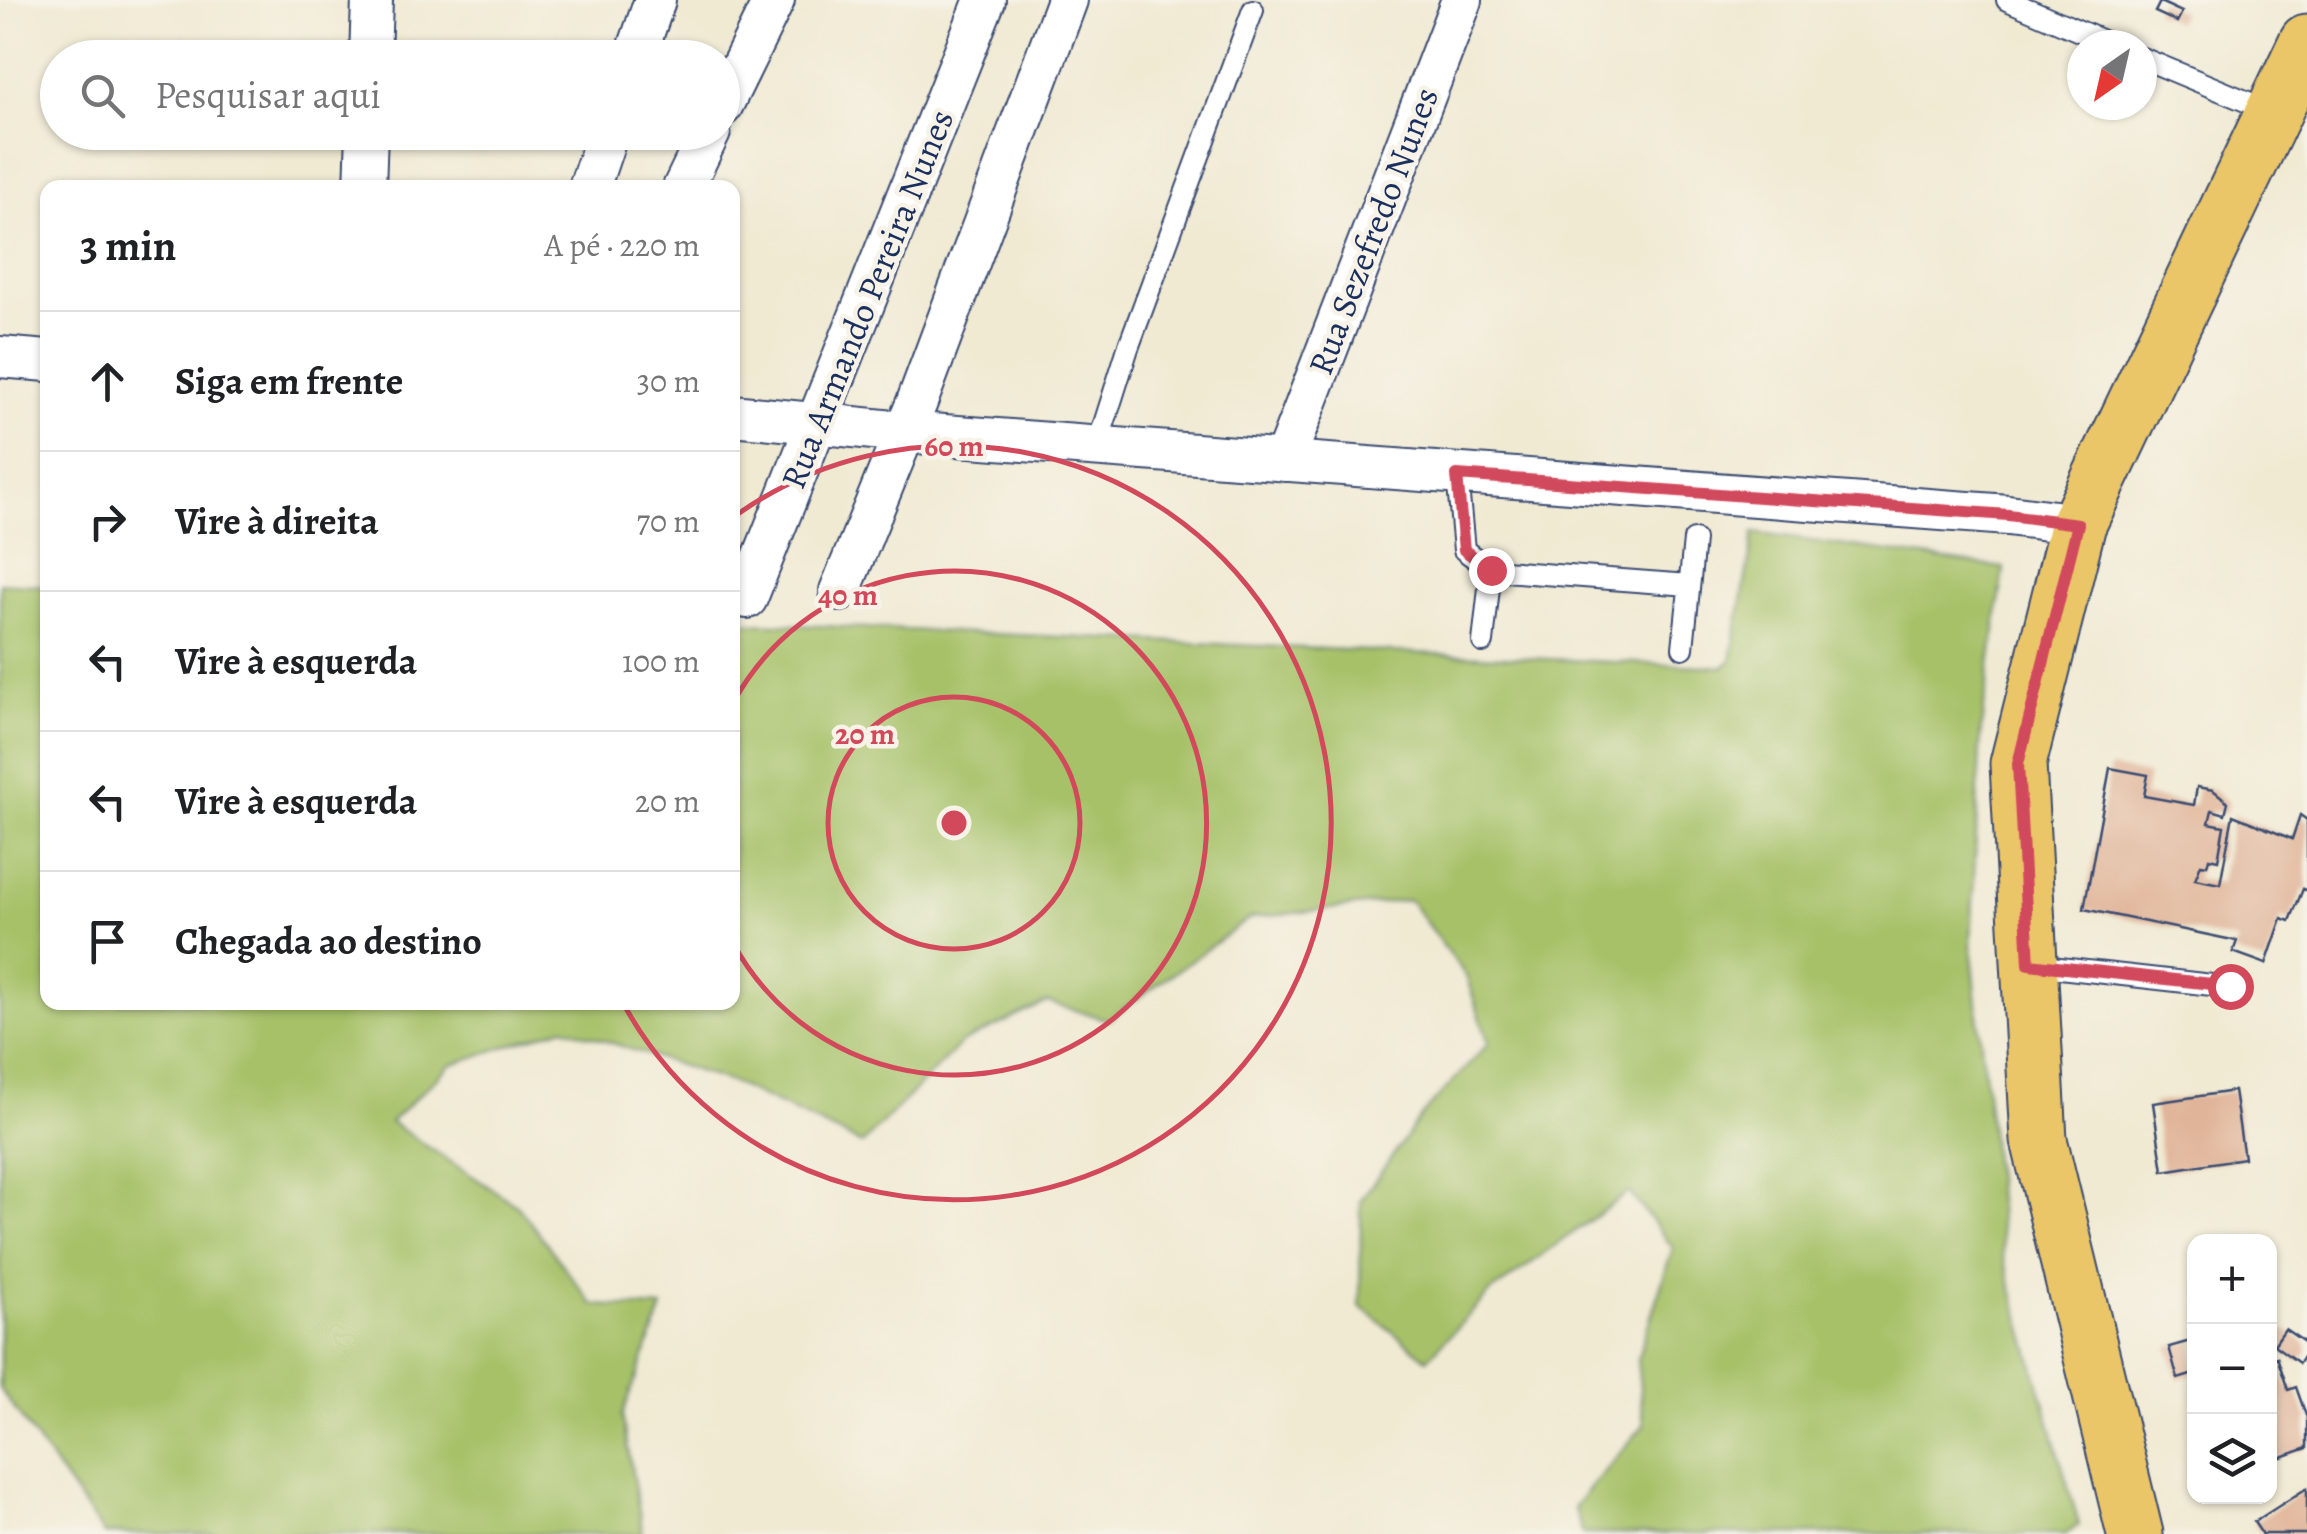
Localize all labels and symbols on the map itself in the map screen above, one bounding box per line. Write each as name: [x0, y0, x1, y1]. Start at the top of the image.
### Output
north arrow: [2067, 30, 2157, 120]
street label: Rua Sezefredo Nunes: [1296, 80, 1450, 382]
street label: Rua Armando Pereira Nunes: [769, 102, 965, 496]
text: 60 m: [924, 426, 984, 466]
route end: [1469, 548, 1515, 594]
text: 40 m: [818, 575, 878, 615]
text: 20 m: [835, 714, 895, 754]
centre of rings: [936, 805, 972, 841]
route start: [2208, 964, 2254, 1010]

